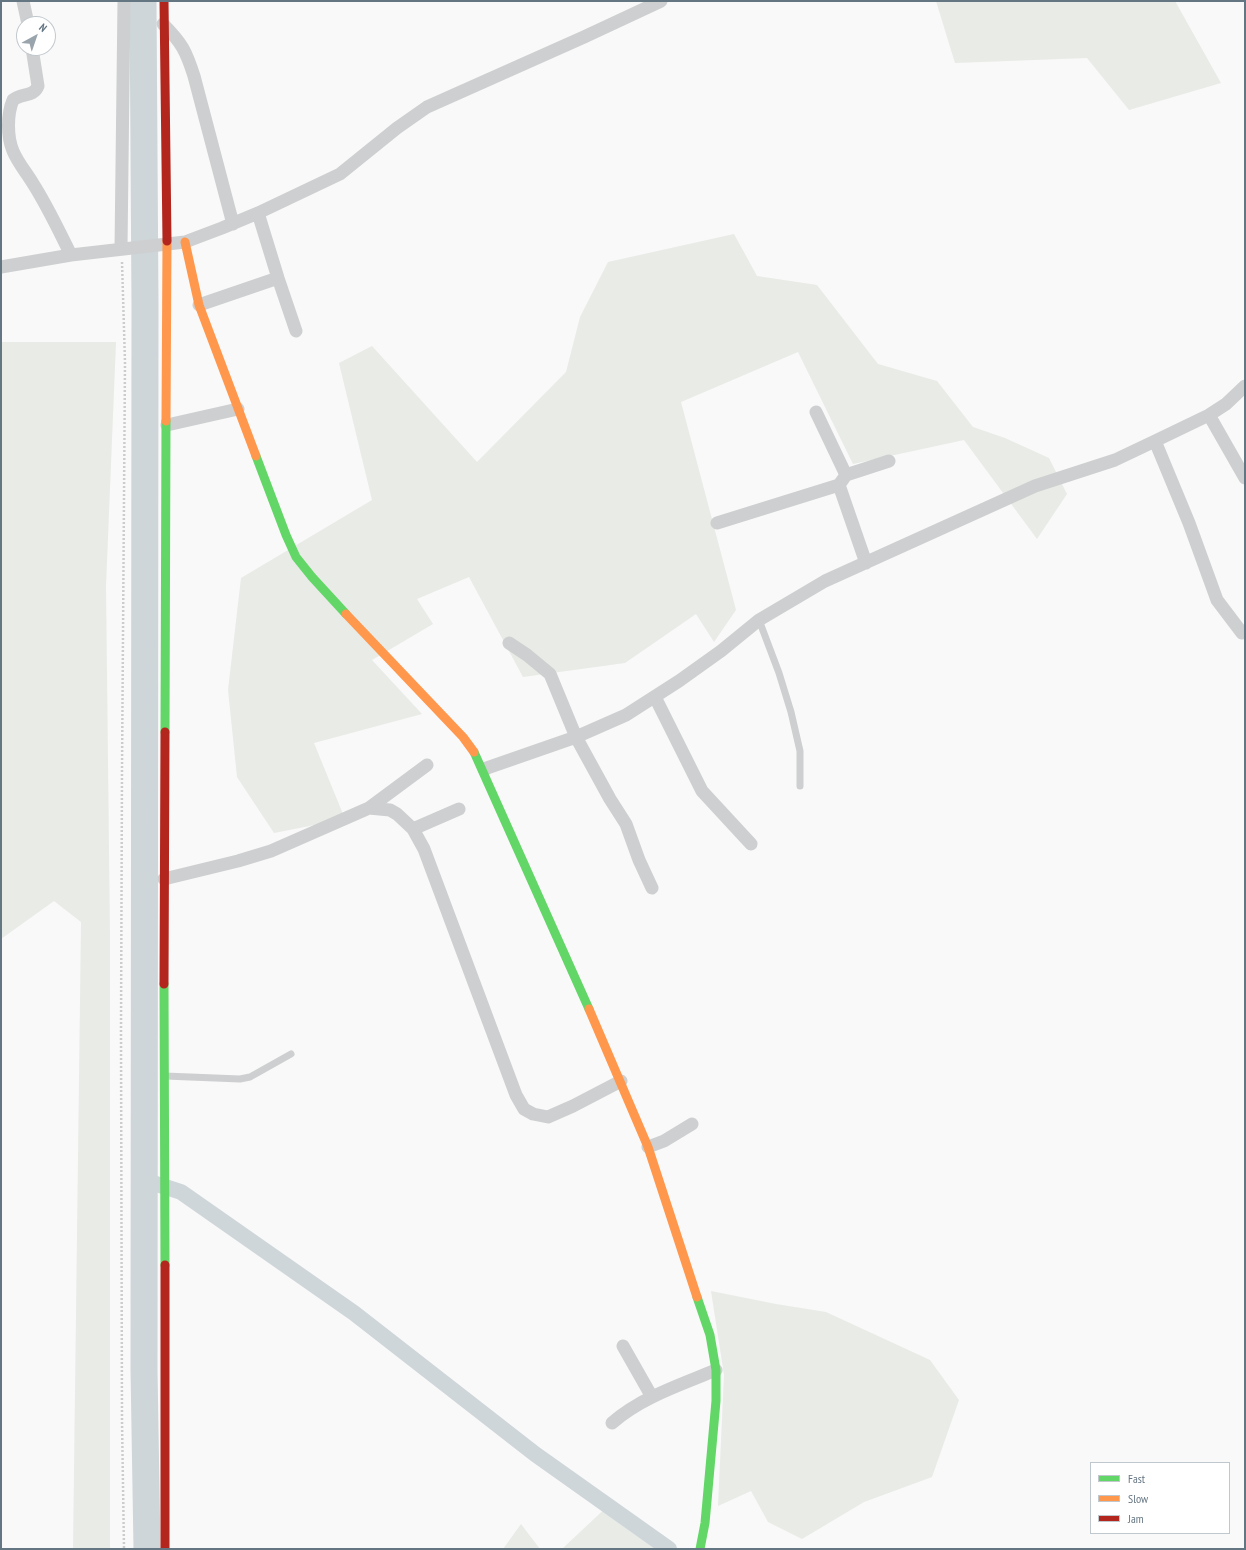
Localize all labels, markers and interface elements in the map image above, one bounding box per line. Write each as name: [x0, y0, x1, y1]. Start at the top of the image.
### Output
north arrow: [16, 16, 56, 56]
text: N: [36, 20, 50, 35]
legend: [1090, 1462, 1230, 1534]
text: Fast: [1128, 1471, 1145, 1486]
text: Slow: [1128, 1491, 1148, 1506]
text: Jam: [1128, 1511, 1144, 1526]

